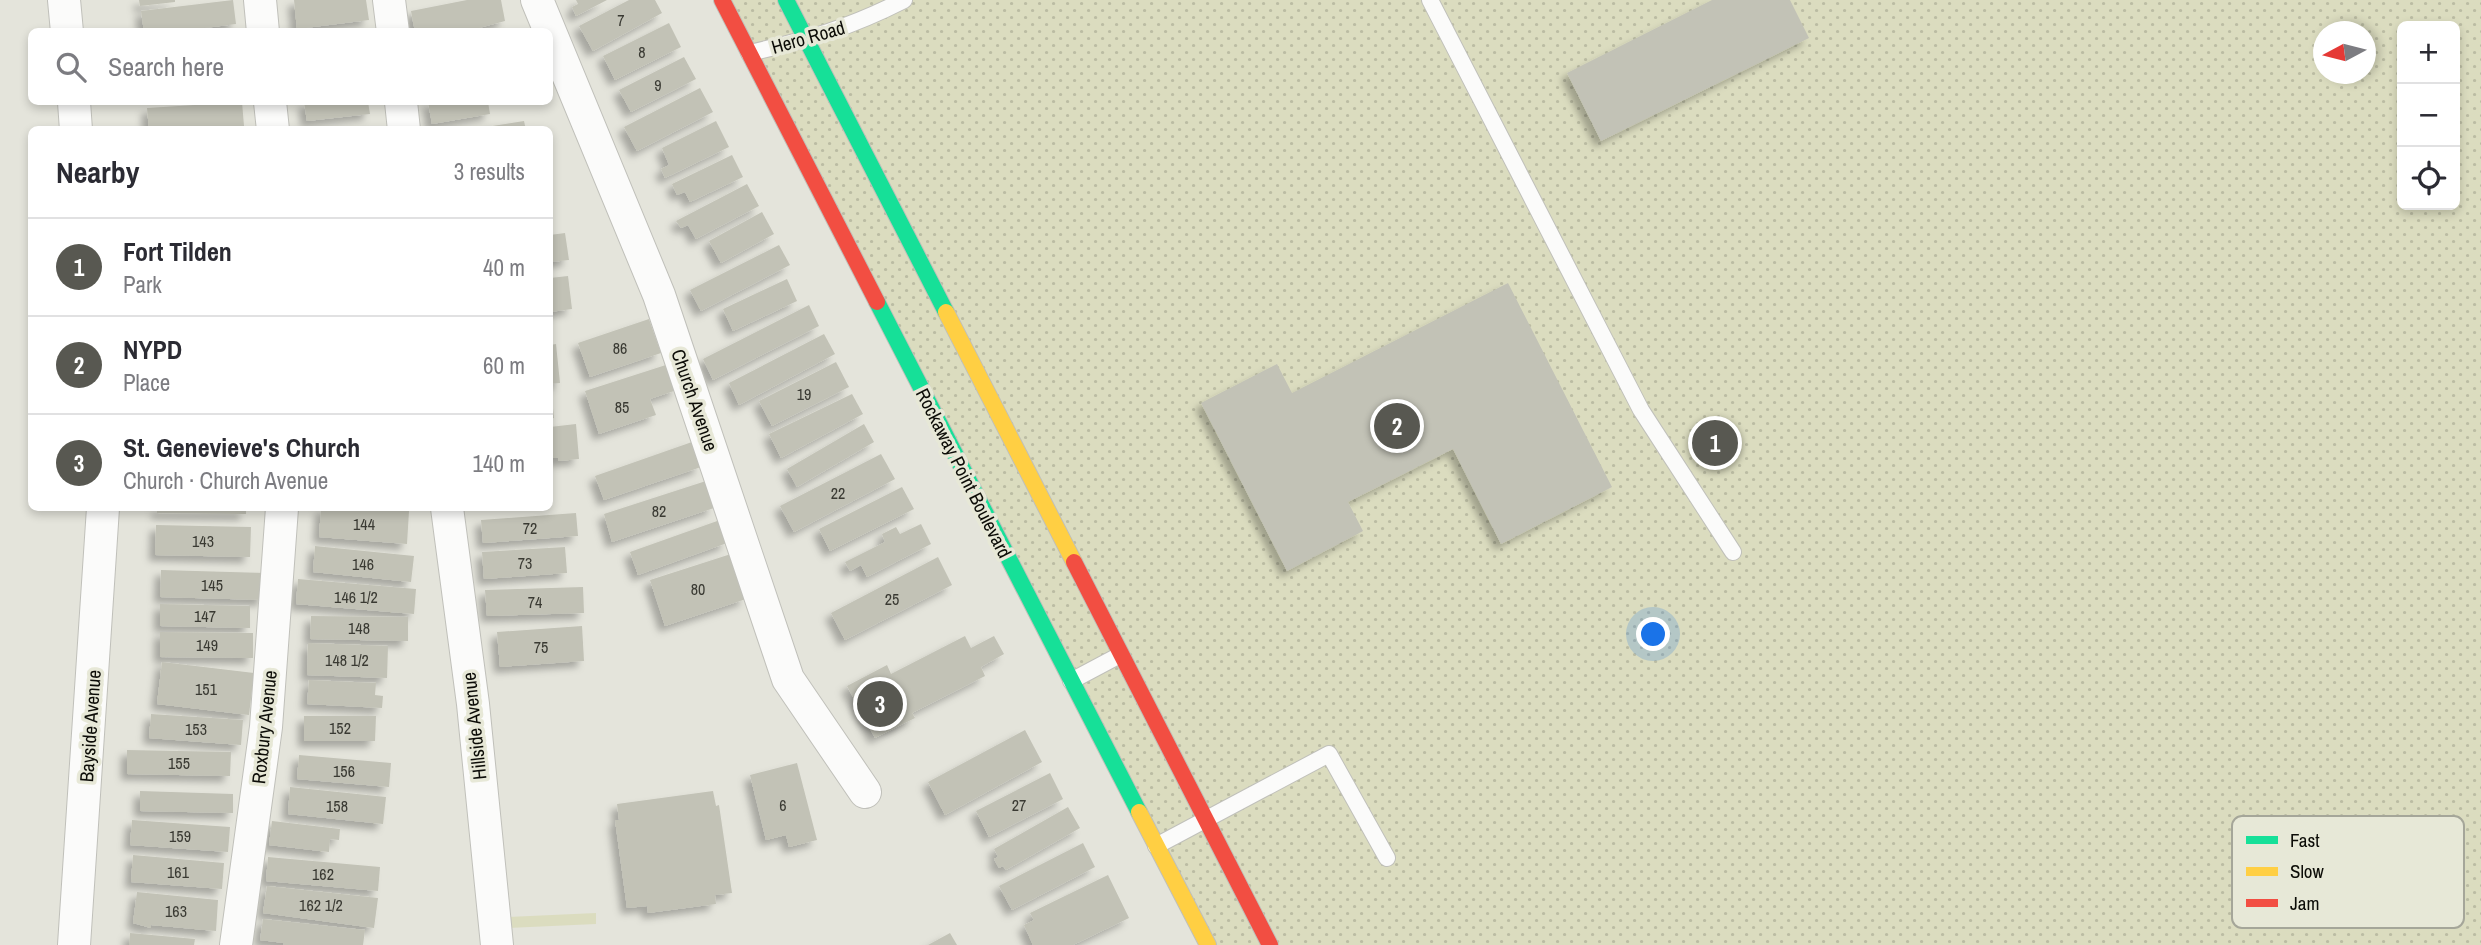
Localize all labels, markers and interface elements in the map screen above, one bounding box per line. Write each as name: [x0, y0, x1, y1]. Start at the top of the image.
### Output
house number: 7: [617, 9, 625, 31]
street label: Hero Road: [768, 14, 848, 60]
north arrow: [2313, 21, 2376, 84]
map controls: [2397, 21, 2460, 210]
button: +: [2397, 21, 2460, 84]
search box: [28, 28, 553, 105]
house number: 8: [638, 41, 646, 63]
icon: search: [52, 48, 90, 86]
text: Search here: [108, 49, 224, 84]
house number: 9: [654, 74, 662, 96]
button: −: [2397, 84, 2460, 147]
button: locate: [2397, 147, 2460, 210]
text: Nearby: [56, 152, 139, 192]
text: 3 results: [454, 156, 525, 187]
text: Fort Tilden: [123, 234, 232, 269]
text: 1: [74, 252, 84, 283]
text: 40 m: [483, 252, 525, 283]
text: Park: [123, 269, 162, 300]
text: NYPD: [123, 332, 182, 367]
house number: 86: [613, 337, 627, 359]
street label: Church Avenue: [665, 346, 725, 454]
text: 2: [74, 350, 84, 381]
text: 60 m: [483, 350, 525, 381]
text: Place: [123, 367, 170, 398]
house number: 19: [797, 383, 811, 405]
street label: Rockaway Point Boulevard: [910, 384, 1018, 562]
house number: 85: [615, 396, 629, 418]
pin: 2: [1374, 400, 1420, 452]
pin: 1: [1692, 417, 1738, 469]
text: St. Genevieve's Church: [123, 430, 360, 465]
text: 3: [74, 448, 84, 479]
text: 140 m: [473, 448, 525, 479]
text: Church · Church Avenue: [123, 465, 328, 496]
house number: 22: [831, 482, 845, 504]
house number: 82: [652, 500, 666, 522]
house number: 144: [353, 513, 375, 535]
house number: 72: [523, 517, 537, 539]
house number: 143: [192, 530, 214, 552]
house number: 73: [518, 552, 532, 574]
house number: 146: [352, 553, 374, 575]
house number: 145: [201, 574, 223, 596]
house number: 80: [691, 578, 705, 600]
house number: 146 1/2: [334, 586, 378, 608]
house number: 25: [885, 588, 899, 610]
house number: 74: [528, 591, 542, 613]
house number: 147: [194, 605, 216, 627]
house number: 148: [348, 617, 370, 639]
your location: [1636, 617, 1670, 651]
house number: 149: [196, 634, 218, 656]
house number: 75: [534, 636, 548, 658]
house number: 148 1/2: [325, 649, 369, 671]
street label: Bayside Avenue: [73, 669, 107, 783]
street label: Roxbury Avenue: [245, 669, 283, 785]
street label: Hillside Avenue: [455, 671, 493, 781]
house number: 151: [195, 678, 218, 700]
pin: 3: [857, 678, 903, 730]
house number: 152: [329, 717, 351, 739]
house number: 153: [185, 718, 207, 740]
house number: 155: [168, 752, 190, 774]
house number: 156: [333, 760, 355, 782]
house number: 6: [779, 794, 787, 816]
house number: 27: [1012, 794, 1026, 816]
house number: 158: [326, 795, 348, 817]
legend: [2232, 816, 2464, 928]
house number: 159: [169, 825, 191, 847]
text: Fast: [2290, 827, 2320, 853]
text: Slow: [2290, 858, 2325, 884]
house number: 161: [167, 861, 190, 883]
house number: 162: [312, 863, 334, 885]
text: Jam: [2290, 890, 2319, 916]
house number: 162 1/2: [299, 894, 343, 916]
house number: 163: [165, 900, 187, 922]

